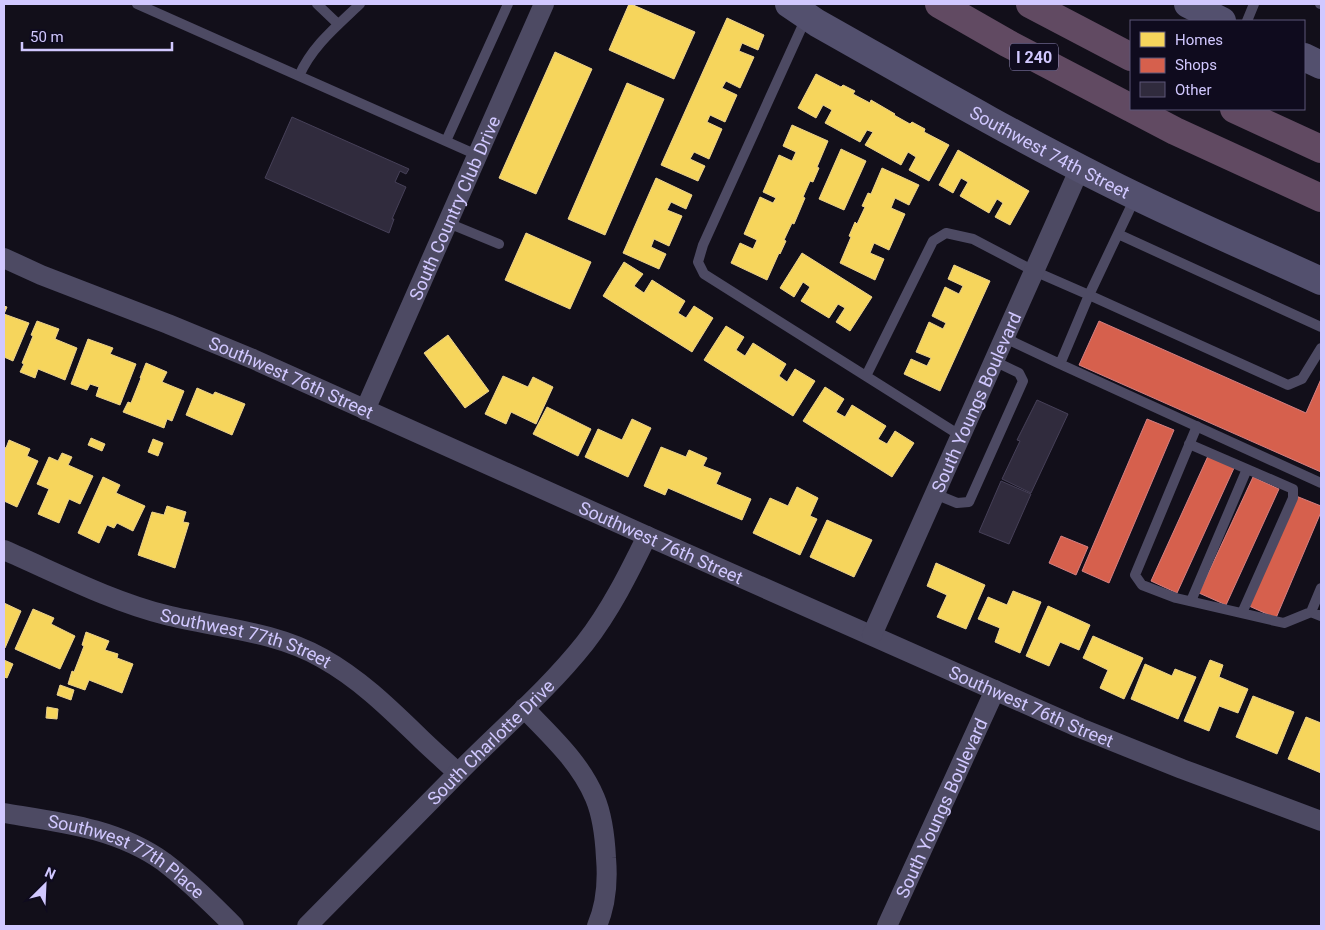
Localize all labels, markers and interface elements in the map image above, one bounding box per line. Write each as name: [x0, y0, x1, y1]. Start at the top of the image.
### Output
scale bar: [22, 20, 172, 52]
legend: [1130, 20, 1305, 110]
text: 50 m: [30, 28, 64, 46]
text: Homes: [1175, 31, 1223, 49]
road number: I 240: [1010, 44, 1058, 70]
text: Shops: [1175, 56, 1217, 74]
text: Other: [1175, 81, 1212, 99]
street label: Southwest 74th Street: [966, 101, 1133, 202]
street label: South Country Club Drive: [404, 112, 504, 303]
street label: South Youngs Boulevard: [926, 309, 1025, 495]
street label: Southwest 76th Street: [206, 332, 377, 422]
street label: Southwest 76th Street: [576, 496, 746, 588]
street label: Southwest 77th Street: [158, 603, 336, 672]
street label: Southwest 76th Street: [946, 661, 1117, 751]
street label: South Charlotte Drive: [422, 675, 558, 809]
street label: South Youngs Boulevard: [891, 715, 991, 901]
street label: Southwest 77th Place: [46, 810, 209, 902]
north arrow: [20, 860, 70, 910]
text: N: [43, 864, 58, 882]

